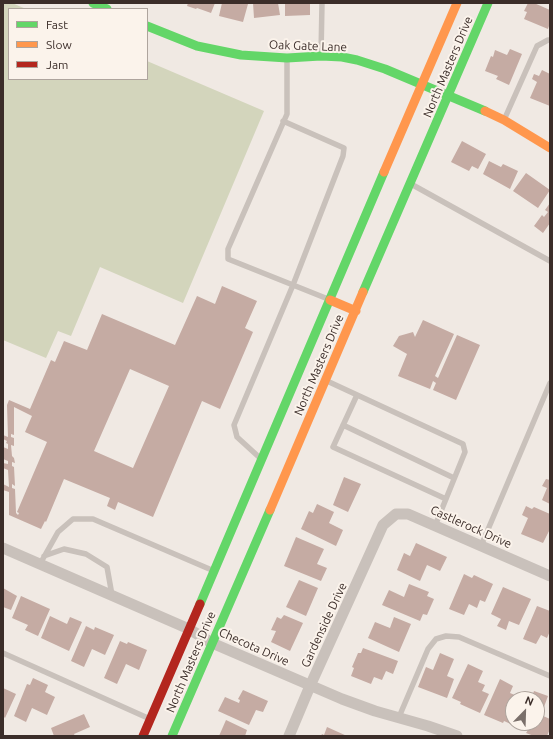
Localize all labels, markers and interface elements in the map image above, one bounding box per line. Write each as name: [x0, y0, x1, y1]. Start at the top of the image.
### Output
legend: [8, 8, 148, 80]
street label: North Masters Drive: [420, 14, 476, 120]
text: Fast: [46, 18, 68, 31]
street label: Oak Gate Lane: [269, 37, 347, 55]
text: Slow: [46, 38, 72, 51]
text: Jam: [46, 58, 68, 71]
street label: North Masters Drive: [291, 312, 347, 418]
street label: Castlerock Drive: [428, 503, 514, 551]
street label: Gardenside Drive: [298, 580, 350, 670]
street label: North Masters Drive: [163, 609, 219, 715]
street label: Checota Drive: [217, 625, 291, 669]
north arrow: [505, 691, 545, 731]
text: N: [523, 694, 535, 708]

